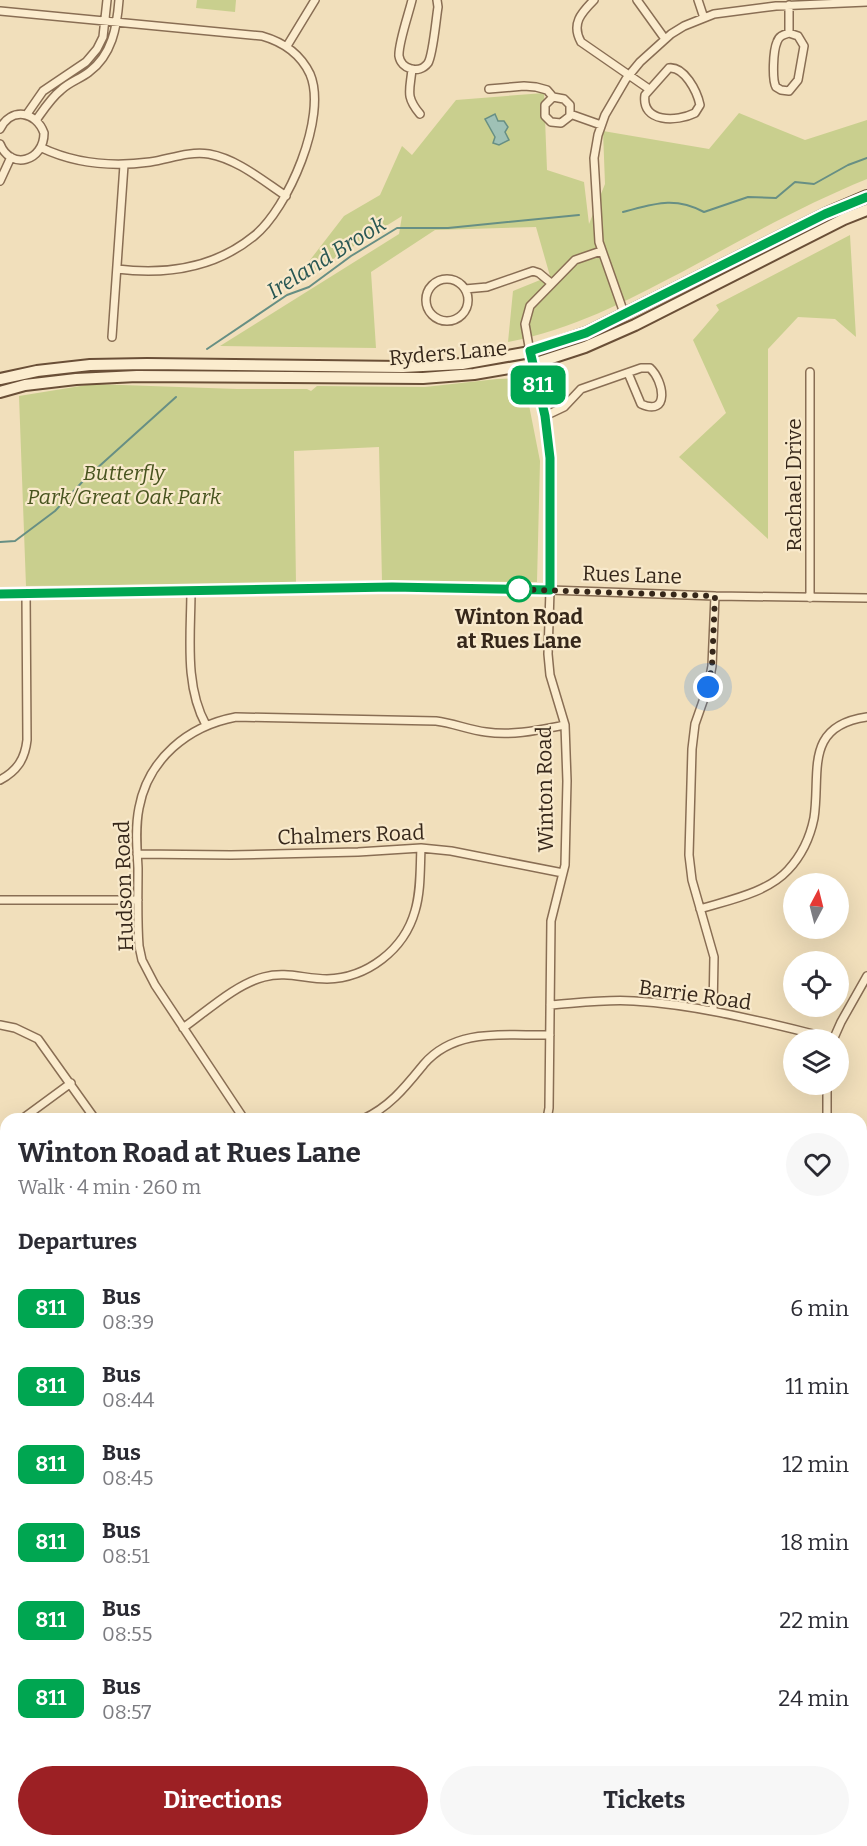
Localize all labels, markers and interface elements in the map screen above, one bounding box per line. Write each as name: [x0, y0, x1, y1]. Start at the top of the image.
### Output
water label: Ireland Brook: [262, 210, 392, 305]
street label: Ryders Lane: [388, 335, 508, 371]
line badge: 811: [504, 366, 572, 404]
text: 811: [523, 372, 553, 398]
street label: Rachael Drive: [781, 418, 807, 552]
park label: Butterfly Park/Great Oak Park: [27, 460, 222, 510]
street label: Rues Lane: [582, 560, 682, 590]
marker: Winton Road at Rues Lane: [506, 576, 532, 602]
place label: Winton Road at Rues Lane: [455, 604, 584, 654]
your location: [693, 672, 723, 702]
street label: Winton Road: [531, 726, 559, 852]
street label: Chalmers Road: [277, 819, 425, 851]
street label: Hudson Road: [109, 820, 139, 952]
north arrow: [783, 873, 849, 939]
map controls: [783, 873, 849, 1095]
button: locate: [783, 951, 849, 1017]
street label: Barrie Road: [637, 974, 753, 1016]
button: layers: [783, 1029, 849, 1095]
button: heart: [786, 1133, 849, 1196]
text: Winton Road at Rues Lane: [18, 1136, 361, 1169]
text: Walk · 4 min · 260 m: [18, 1175, 201, 1199]
text: Departures: [18, 1228, 137, 1255]
text: Bus: [102, 1283, 141, 1310]
text: 811: [36, 1295, 66, 1321]
text: 6 min: [790, 1295, 849, 1322]
text: 08:39: [102, 1310, 154, 1334]
text: Bus: [102, 1361, 141, 1388]
text: 811: [36, 1373, 66, 1399]
text: 11 min: [785, 1373, 849, 1400]
text: 08:44: [102, 1388, 155, 1412]
text: Bus: [102, 1439, 141, 1466]
text: 811: [36, 1451, 66, 1477]
text: 12 min: [782, 1451, 849, 1478]
text: 08:45: [102, 1466, 153, 1490]
text: Bus: [102, 1517, 141, 1544]
text: 811: [36, 1529, 66, 1555]
text: 18 min: [781, 1529, 849, 1556]
text: 08:51: [102, 1544, 150, 1568]
text: Bus: [102, 1595, 141, 1622]
text: 811: [36, 1607, 66, 1633]
text: 22 min: [779, 1607, 849, 1634]
text: 08:55: [102, 1622, 152, 1646]
text: Bus: [102, 1673, 141, 1700]
text: 811: [36, 1685, 66, 1711]
text: 24 min: [778, 1685, 849, 1712]
text: 08:57: [102, 1700, 151, 1724]
button: Directions: [18, 1766, 428, 1835]
button: Tickets: [440, 1766, 849, 1835]

